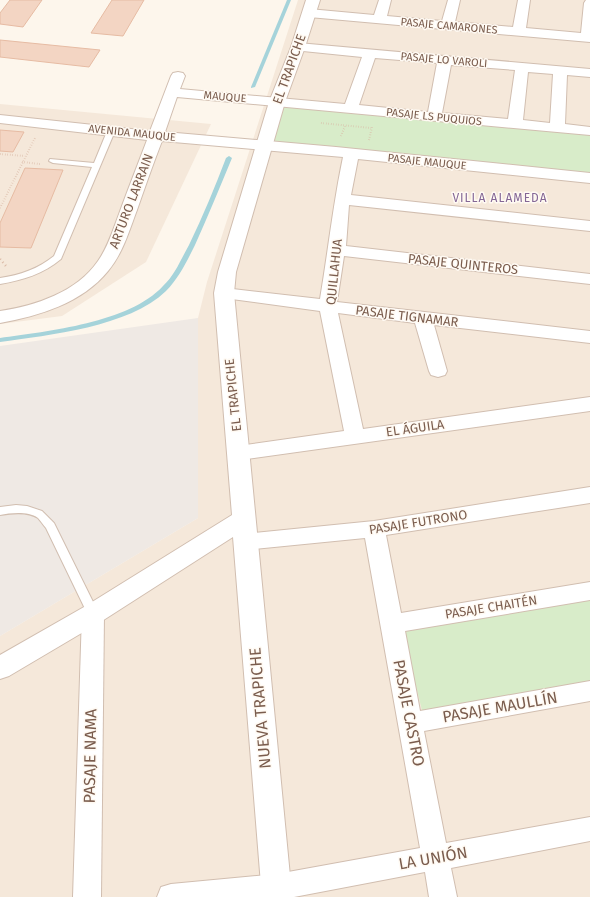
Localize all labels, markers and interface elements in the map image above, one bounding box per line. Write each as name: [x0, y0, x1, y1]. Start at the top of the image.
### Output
street label: PASAJE CAMARONES: [400, 15, 498, 37]
street label: EL TRAPICHE: [269, 32, 309, 106]
street label: PASAJE LO VAROLI: [400, 50, 488, 70]
street label: MAUQUE: [203, 89, 247, 105]
street label: PASAJE LS PUQUIOS: [386, 106, 482, 128]
street label: AVENIDA MAUQUE: [88, 122, 177, 144]
street label: ARTURO LARRAIN: [106, 151, 156, 251]
street label: PASAJE MAUQUE: [387, 151, 467, 173]
district label: VILLA ALAMEDA: [452, 191, 548, 205]
street label: QUILLAHUA: [323, 238, 345, 306]
street label: PASAJE QUINTEROS: [407, 251, 519, 277]
street label: PASAJE TIGNAMAR: [355, 302, 459, 330]
street label: EL TRAPICHE: [222, 358, 244, 432]
street label: EL ÁGUILA: [385, 416, 446, 440]
street label: PASAJE FUTRONO: [368, 507, 468, 537]
street label: PASAJE CHAITÉN: [444, 592, 538, 622]
street label: NUEVA TRAPICHE: [245, 647, 275, 769]
street label: PASAJE CASTRO: [389, 658, 429, 768]
street label: PASAJE MAULLÍN: [441, 687, 559, 726]
street label: PASAJE NAMA: [80, 708, 100, 804]
street label: LA UNIÓN: [397, 842, 469, 873]

